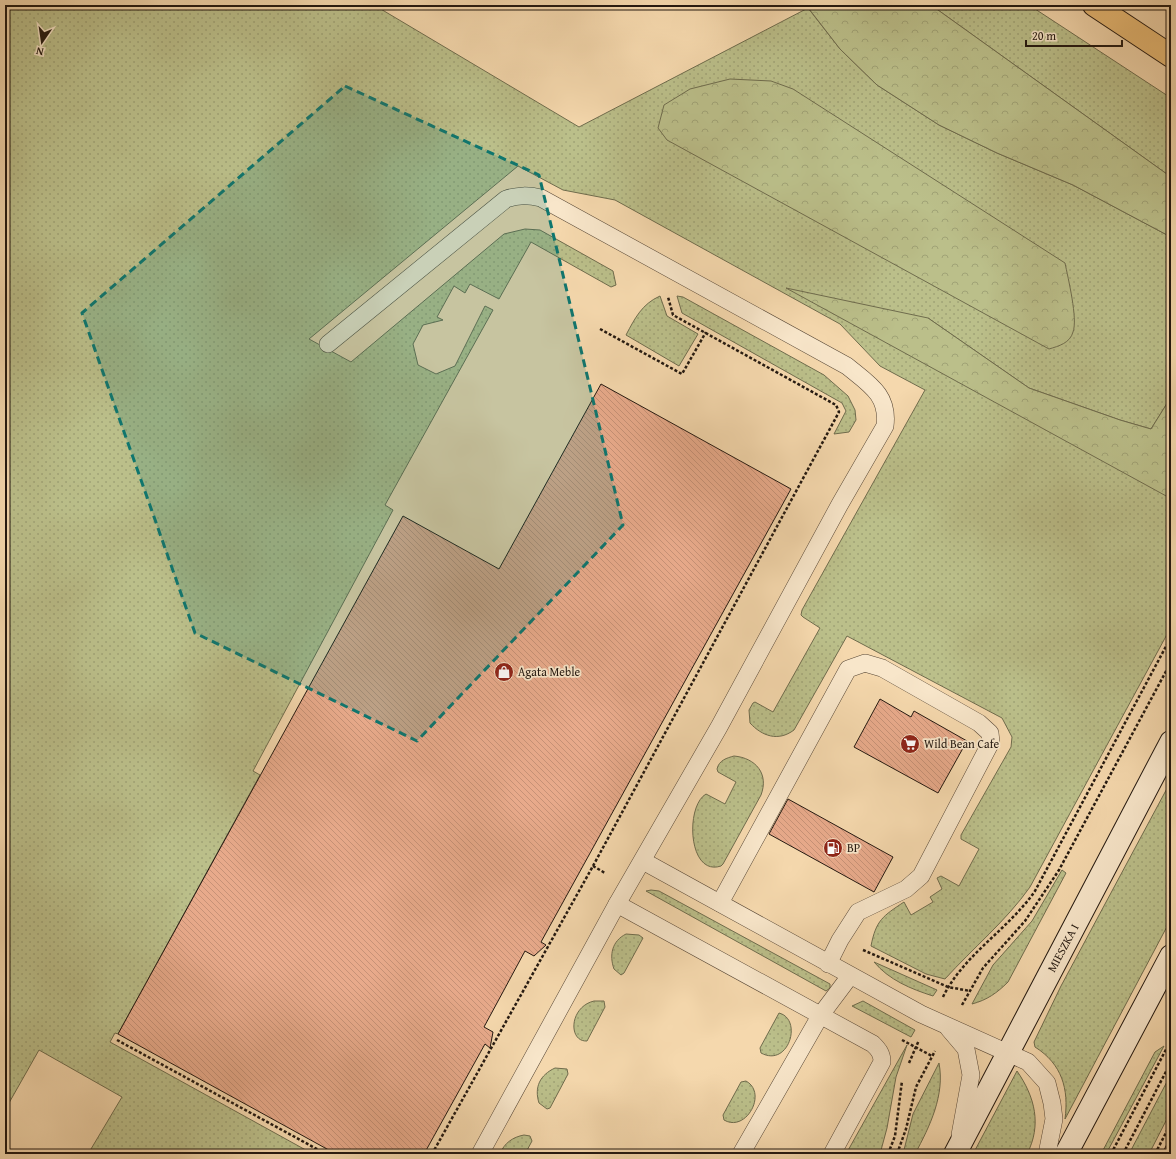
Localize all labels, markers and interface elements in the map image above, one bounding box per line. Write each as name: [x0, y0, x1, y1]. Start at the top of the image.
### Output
north arrow: [22, 22, 62, 62]
scale bar: [1026, 22, 1122, 48]
text: 20 m: [1032, 27, 1056, 44]
text: N: [34, 43, 45, 60]
shop icon: Agata Meble: [493, 661, 515, 683]
place label: Agata Meble: [518, 663, 581, 680]
supermarket icon: Wild Bean Cafe: [899, 733, 921, 755]
place label: Wild Bean Cafe: [924, 735, 1000, 752]
fuel station icon: BP: [822, 837, 844, 859]
place label: BP: [847, 839, 860, 856]
street label: MIESZKA I: [1043, 920, 1083, 975]

